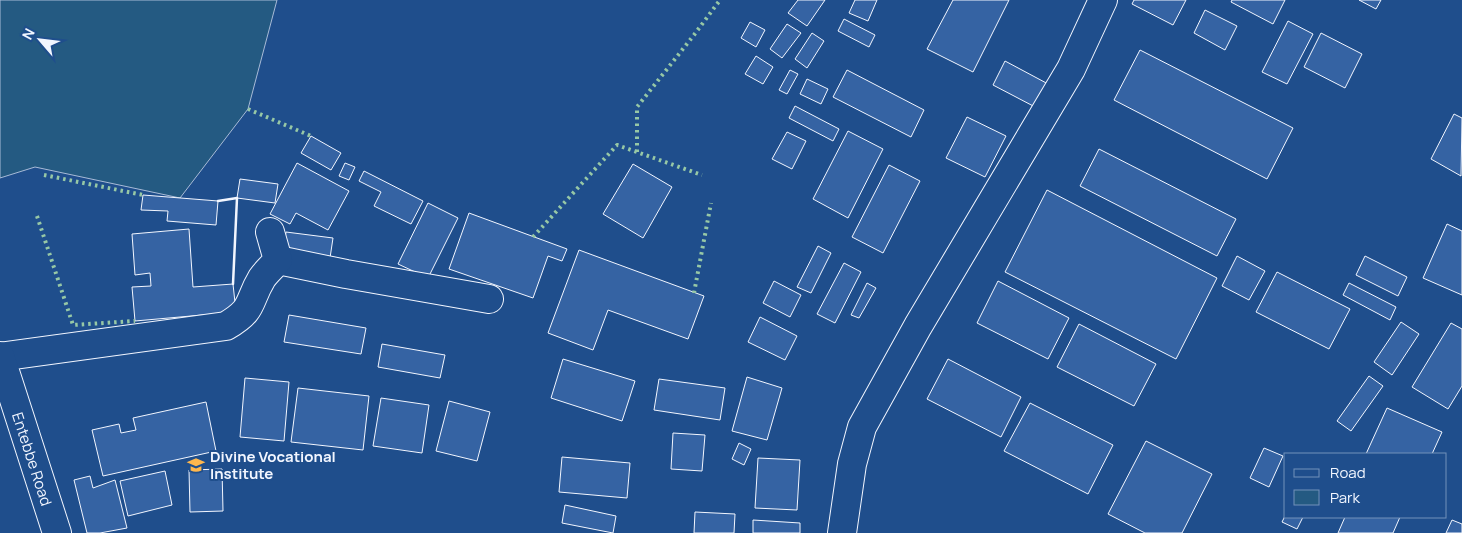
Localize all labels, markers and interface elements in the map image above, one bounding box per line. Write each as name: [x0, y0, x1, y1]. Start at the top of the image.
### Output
north arrow: [15, 15, 65, 65]
text: N: [17, 25, 39, 43]
street label: Entebbe Road: [7, 410, 57, 508]
place label: Divine Vocational Institute: [210, 446, 336, 484]
legend: [1284, 453, 1447, 518]
school or university icon: Divine Vocational Institute: [186, 455, 206, 475]
text: Road: [1330, 462, 1366, 483]
text: Park: [1330, 487, 1360, 508]

